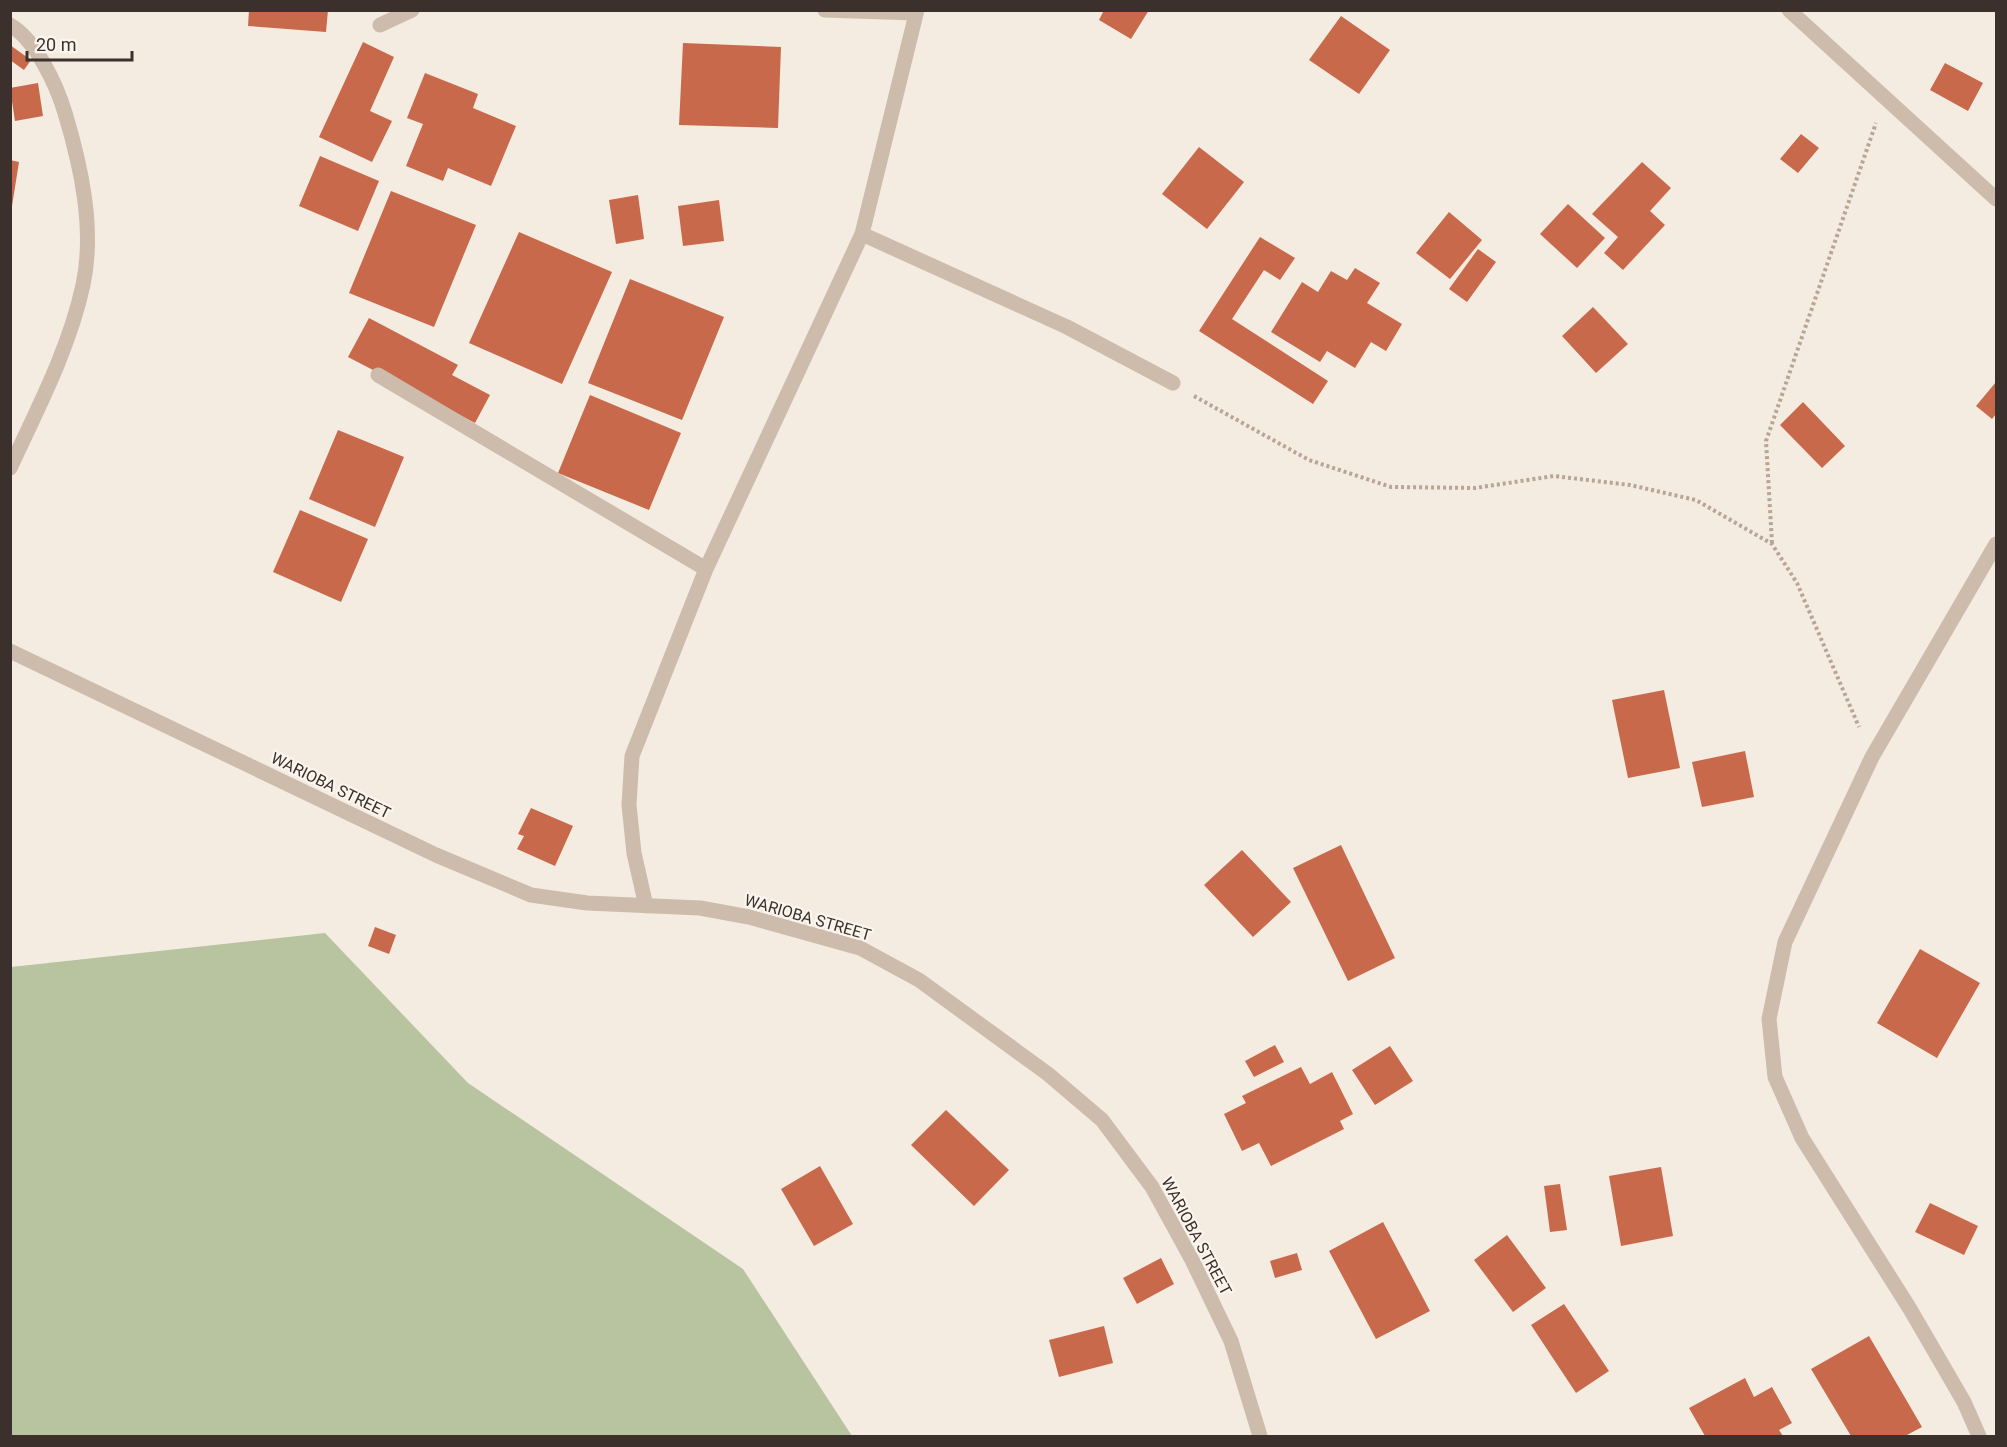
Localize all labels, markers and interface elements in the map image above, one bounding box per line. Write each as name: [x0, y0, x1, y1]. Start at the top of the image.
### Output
scale bar: [27, 24, 132, 62]
text: 20 m: [36, 34, 76, 55]
street label: WARIOBA STREET: [268, 748, 394, 823]
street label: WARIOBA STREET: [742, 890, 874, 945]
street label: WARIOBA STREET: [1157, 1174, 1236, 1299]

